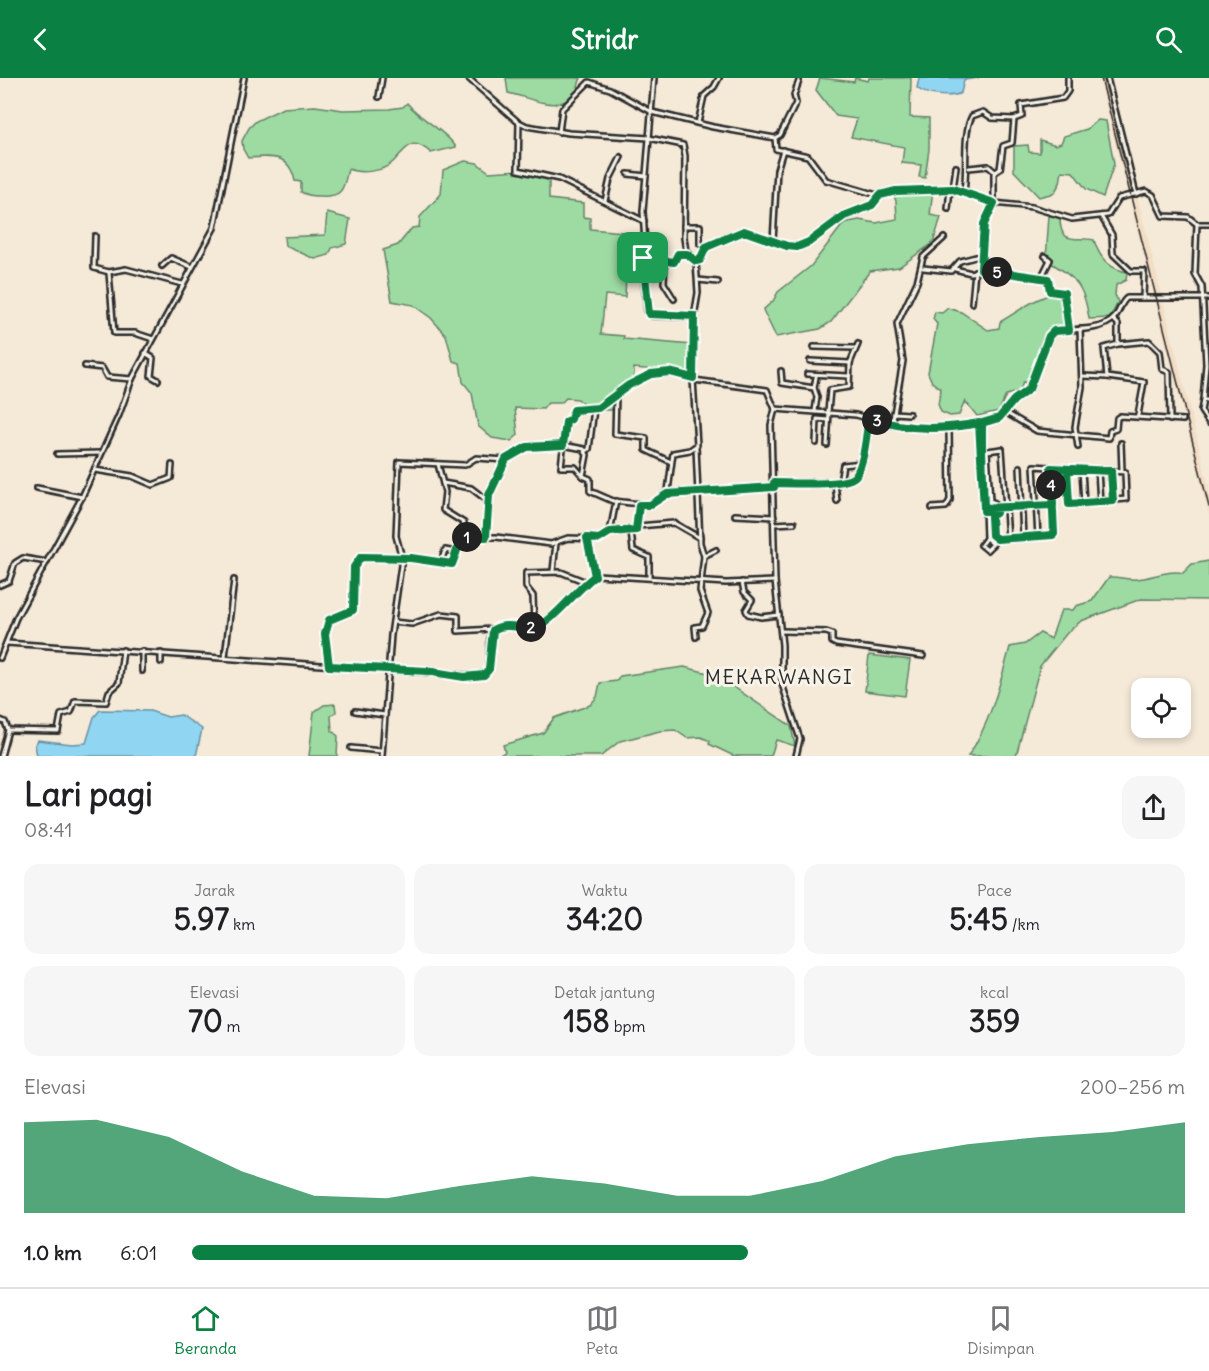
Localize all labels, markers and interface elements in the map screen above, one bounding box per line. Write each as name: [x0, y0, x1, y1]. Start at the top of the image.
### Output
text: Stridr: [571, 22, 638, 56]
icon: back: [24, 23, 57, 56]
icon: search: [1152, 23, 1185, 56]
pin: [617, 232, 668, 283]
icon: arrive: [626, 241, 659, 274]
pin: 5: [982, 257, 1012, 287]
text: 5: [992, 262, 1002, 282]
pin: 3: [862, 405, 892, 435]
text: 3: [872, 410, 882, 430]
pin: 4: [1036, 470, 1066, 500]
text: 4: [1046, 475, 1056, 495]
pin: 1: [452, 522, 482, 552]
text: 1: [464, 527, 470, 547]
pin: 2: [516, 612, 546, 642]
text: 2: [527, 617, 535, 637]
district label: MEKARWANGI: [705, 664, 853, 689]
map controls: [1131, 678, 1191, 738]
button: locate: [1131, 678, 1191, 738]
text: Lari pagi: [24, 773, 153, 815]
button: share: [1122, 776, 1185, 839]
text: 08:41: [24, 817, 73, 842]
text: Jarak: [194, 880, 235, 900]
text: Waktu: [581, 880, 628, 900]
text: Pace: [977, 880, 1012, 900]
text: 5.97: [174, 900, 229, 938]
text: 34:20: [566, 900, 643, 938]
text: 5:45: [949, 900, 1008, 938]
text: km: [229, 914, 255, 934]
text: /km: [1008, 914, 1040, 934]
text: Elevasi: [190, 982, 239, 1002]
text: Detak jantung: [554, 982, 655, 1002]
text: kcal: [980, 982, 1009, 1002]
text: 70: [188, 1002, 223, 1040]
text: 158: [563, 1002, 610, 1040]
text: 359: [969, 1002, 1020, 1040]
text: m: [223, 1016, 241, 1036]
text: bpm: [610, 1016, 646, 1036]
text: Elevasi: [24, 1074, 86, 1099]
text: 200–256 m: [1080, 1074, 1185, 1099]
text: 1.0 km: [24, 1240, 82, 1265]
text: 6:01: [120, 1240, 157, 1265]
tab: Beranda: [174, 1302, 237, 1358]
tab: Peta: [586, 1302, 619, 1358]
tab: Disimpan: [967, 1302, 1035, 1358]

